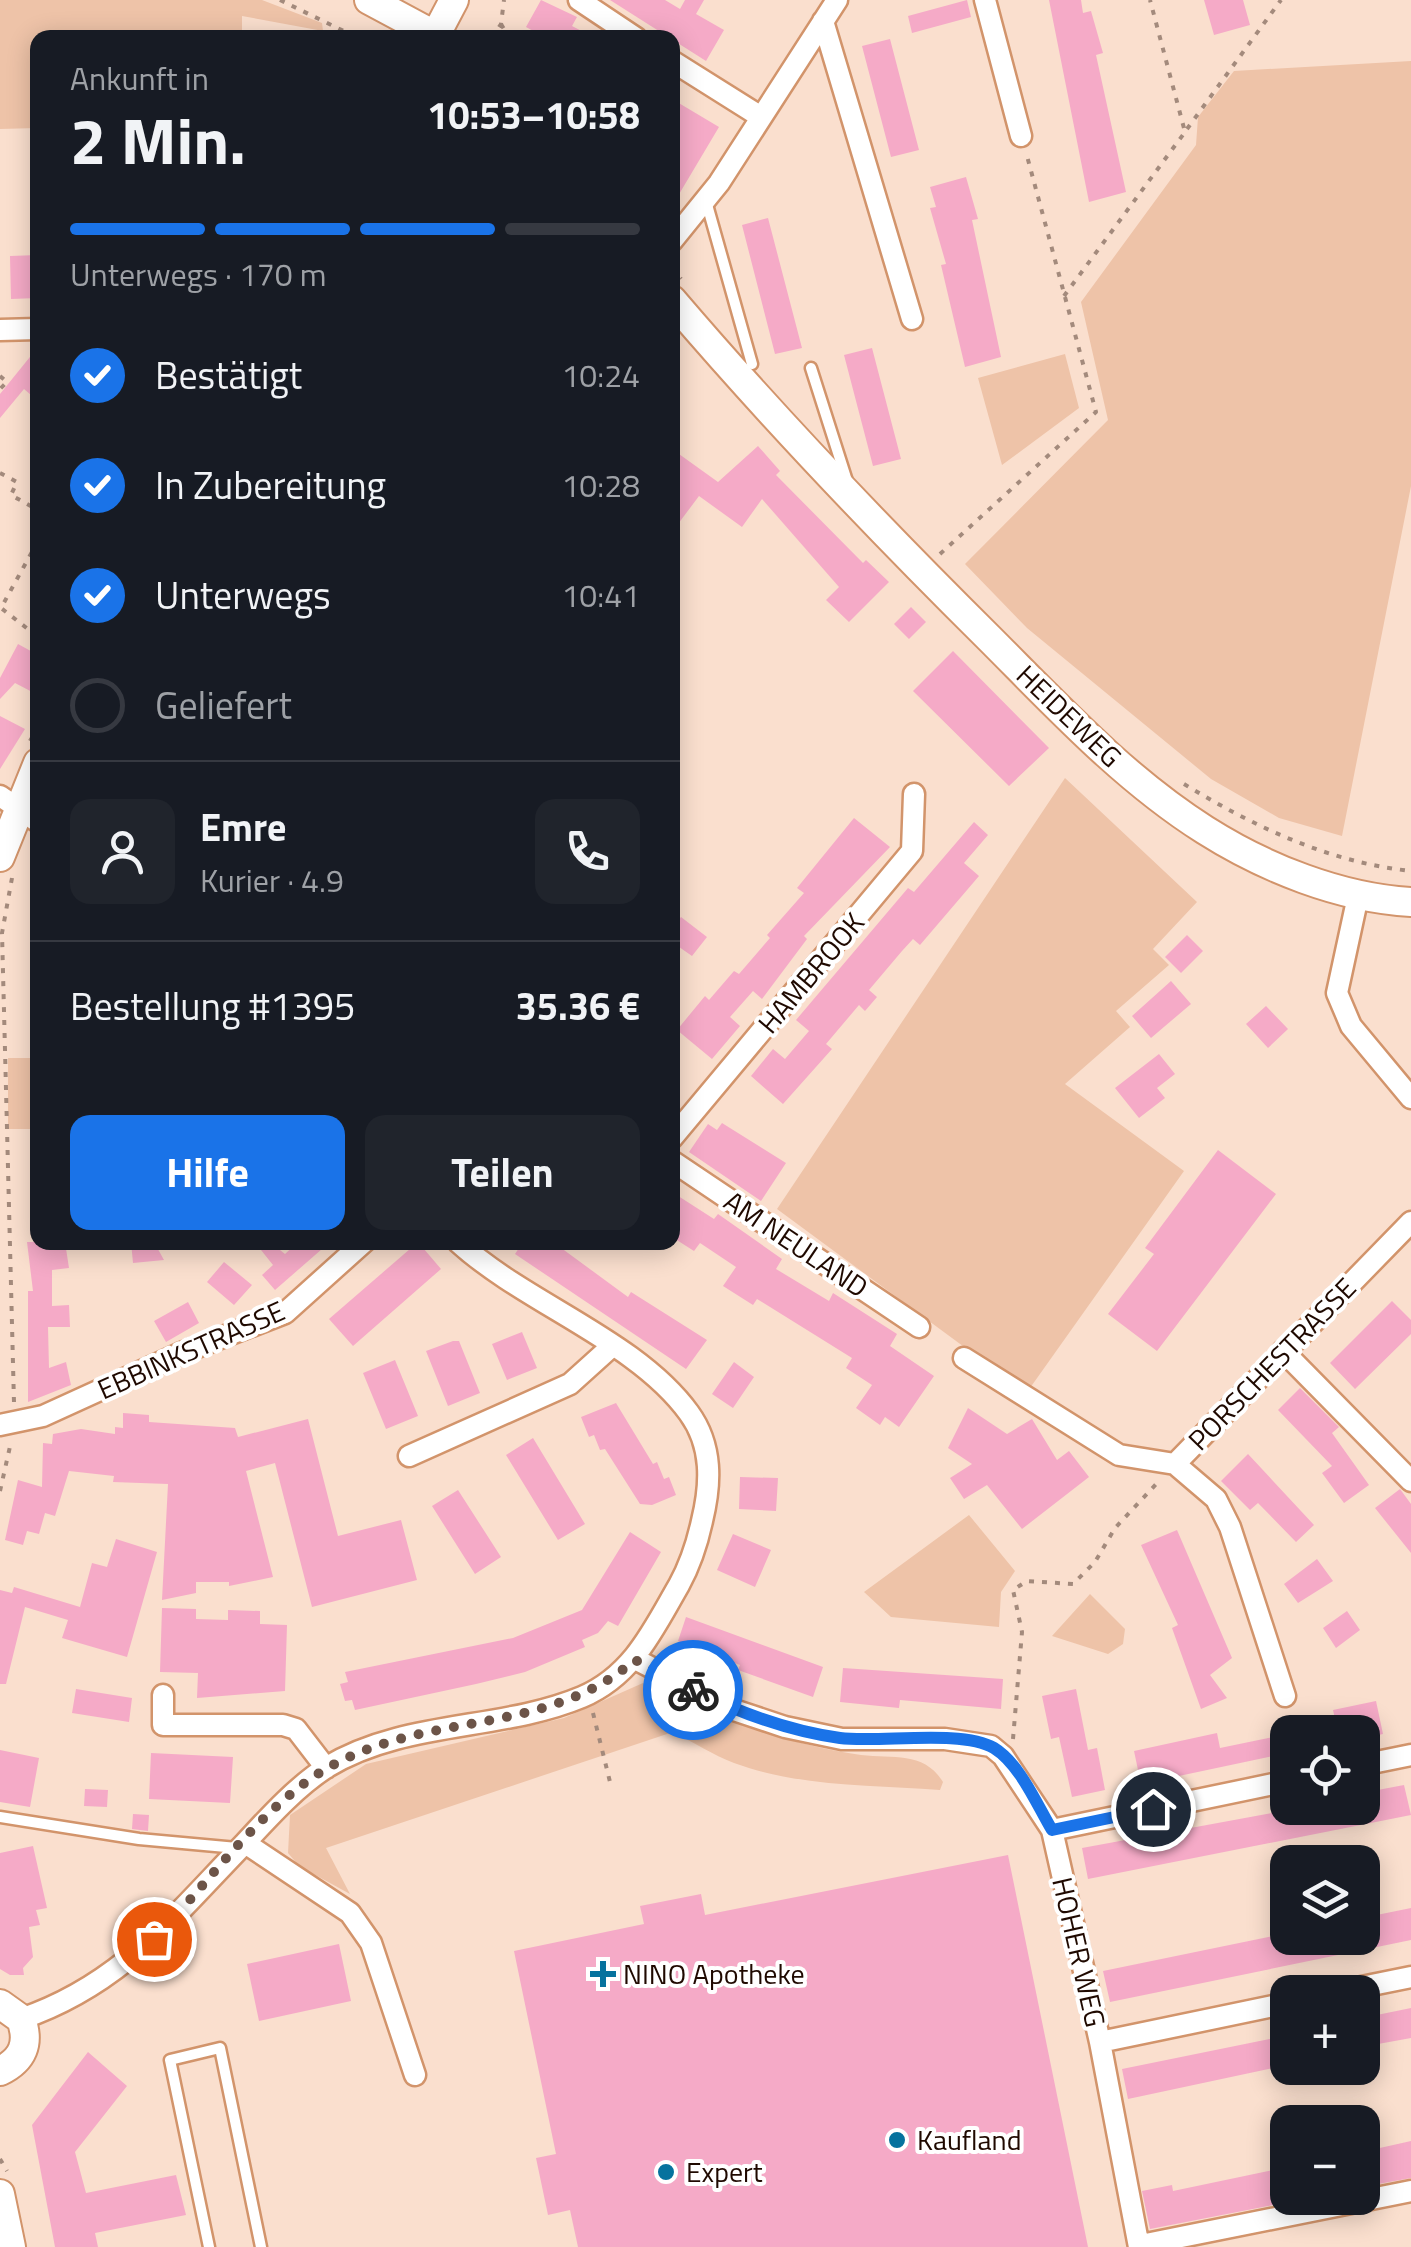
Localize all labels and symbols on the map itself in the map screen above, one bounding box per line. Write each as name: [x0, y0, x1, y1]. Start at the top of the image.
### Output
street label: HEIDEWEG: [1007, 654, 1132, 777]
street label: HAMBROOK: [747, 903, 874, 1043]
street label: AM NEULAND: [715, 1179, 877, 1308]
street label: PORSCHESTRASSE: [1178, 1267, 1366, 1460]
street label: EBBINKSTRASSE: [90, 1289, 291, 1410]
courier: [643, 1640, 743, 1740]
pin: [1111, 1767, 1196, 1852]
street label: HOHER WEG: [1041, 1873, 1118, 2031]
pin: [112, 1897, 197, 1982]
place label: NINO Apotheke: [623, 1952, 805, 1995]
marker: NINO Apotheke: [592, 1963, 614, 1985]
place label: Kaufland: [917, 2118, 1021, 2161]
marker: Kaufland: [886, 2129, 908, 2151]
place label: Expert: [686, 2150, 763, 2193]
marker: Expert: [655, 2161, 677, 2183]

